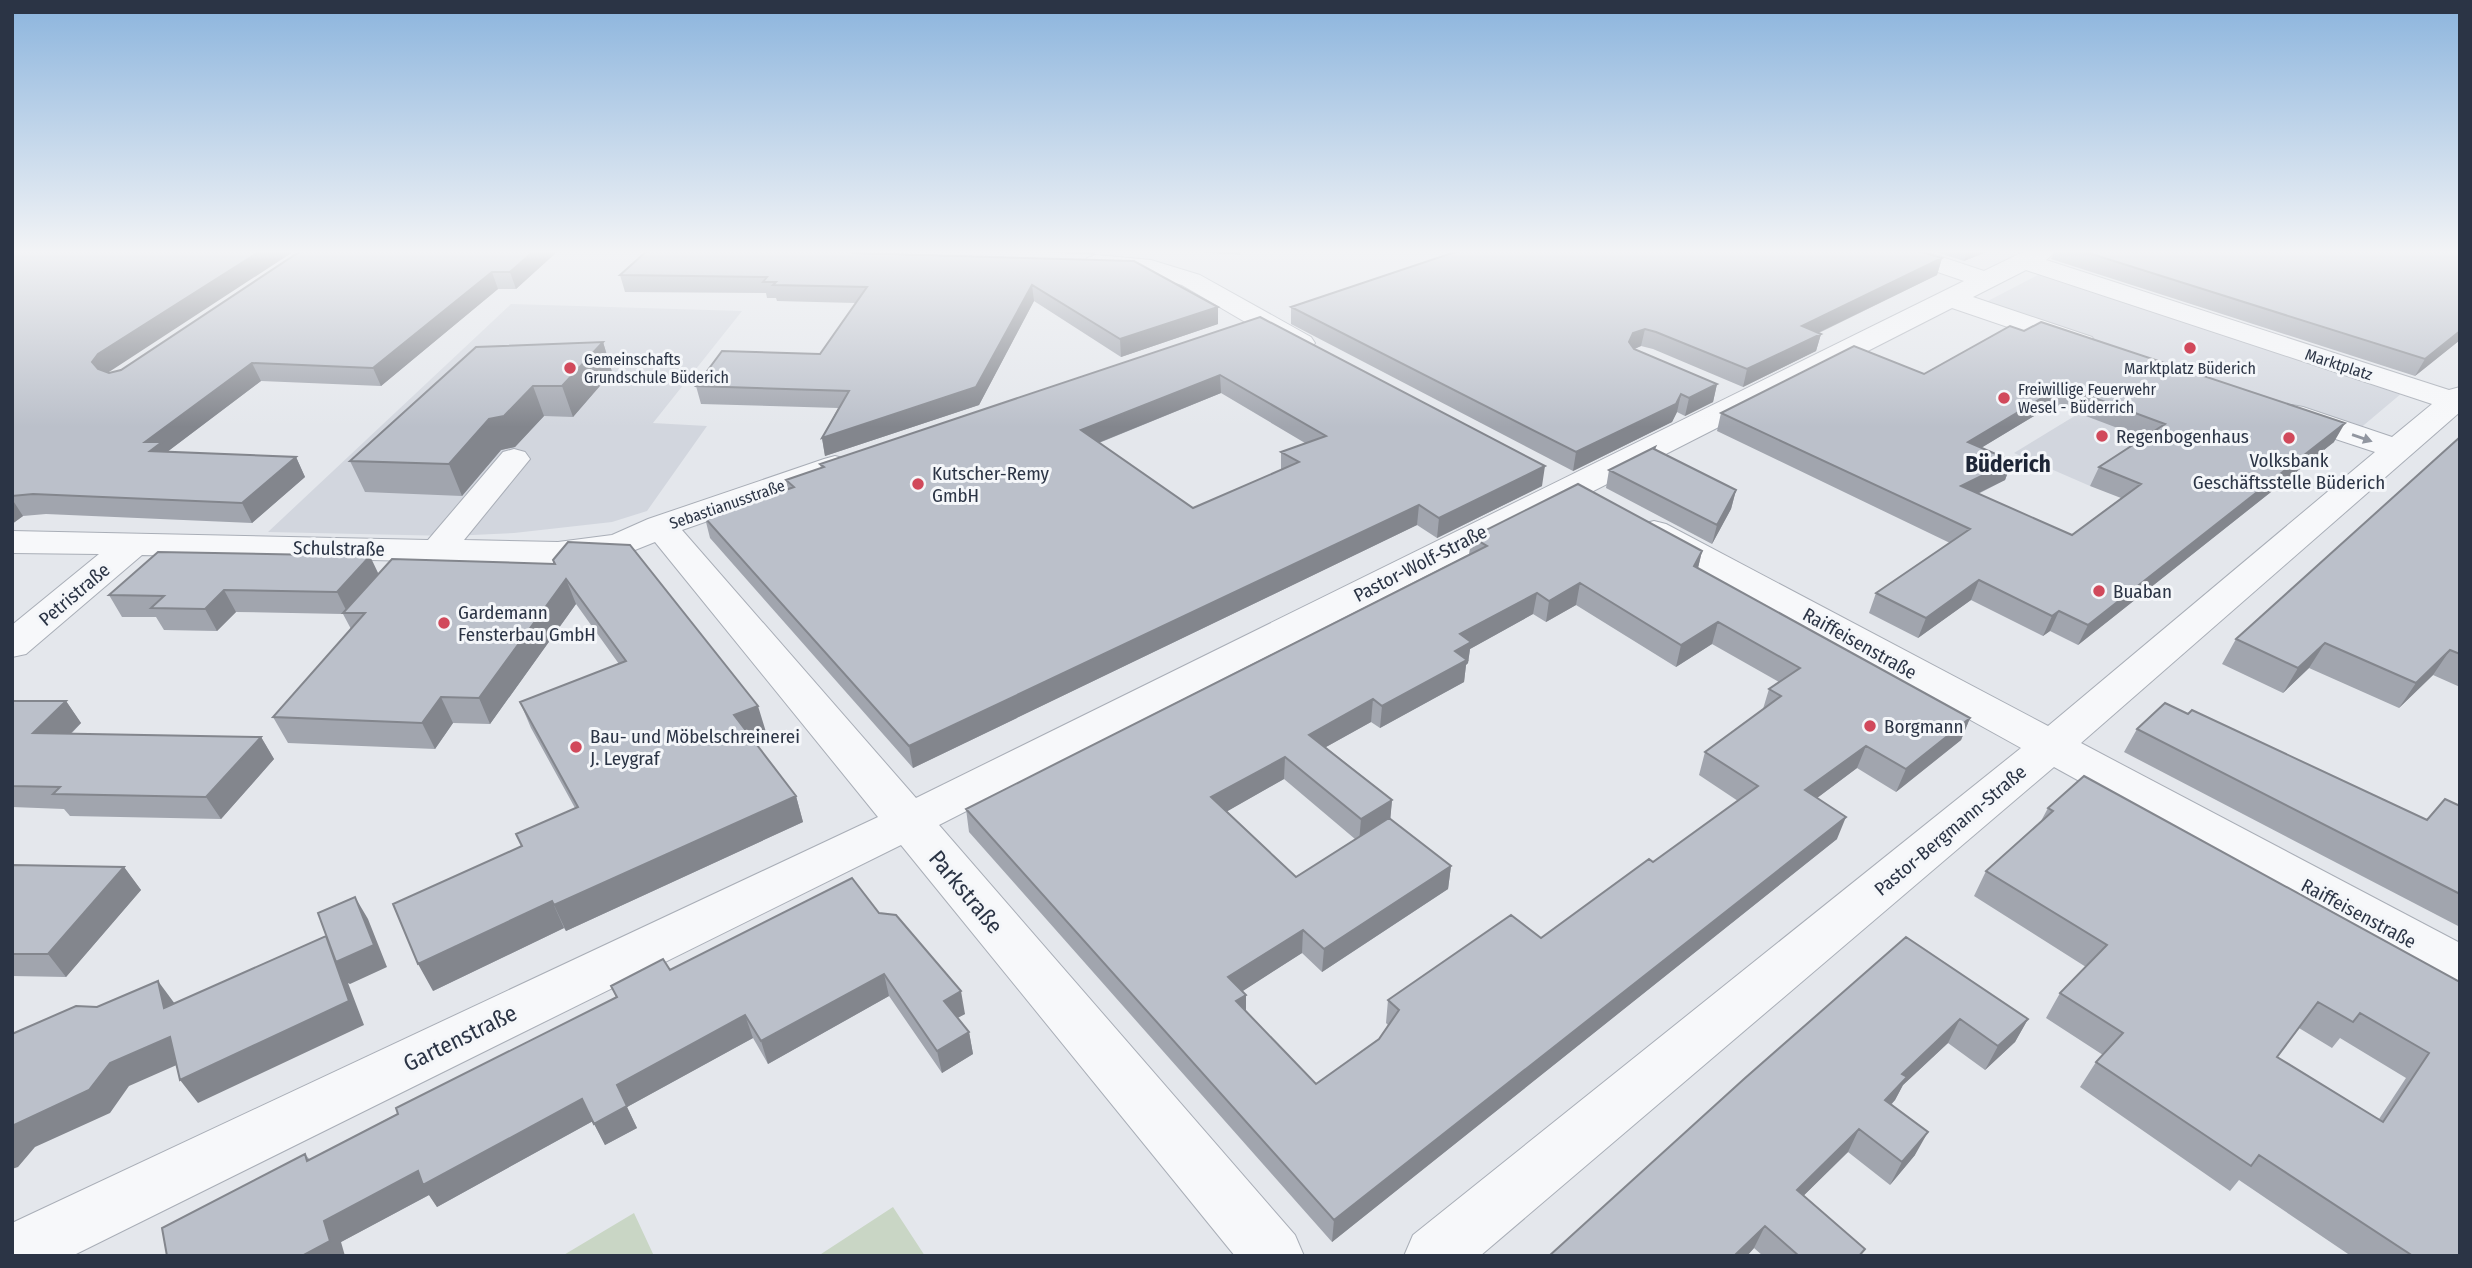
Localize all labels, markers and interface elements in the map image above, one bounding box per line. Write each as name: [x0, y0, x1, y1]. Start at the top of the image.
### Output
marker: Marktplatz Büderich: [2182, 340, 2198, 356]
street label: Marktplatz: [2303, 345, 2375, 384]
place label: Gemeinschafts Grundschule Büderich: [584, 350, 729, 387]
place label: Marktplatz Büderich: [2124, 359, 2256, 378]
marker: Gemeinschafts Grundschule Büderich: [562, 360, 578, 376]
place label: Freiwillige Feuerwehr Wesel - Büderrich: [2018, 380, 2156, 417]
marker: Freiwillige Feuerwehr Wesel - Büderrich: [1996, 390, 2012, 406]
place label: Regenbogenhaus: [2116, 425, 2249, 448]
marker: Regenbogenhaus: [2094, 428, 2110, 444]
marker: Volksbank Geschäftsstelle Büderich: [2281, 430, 2297, 446]
one-way arrow: [2352, 433, 2373, 444]
place label: Volksbank Geschäftsstelle Büderich: [2193, 449, 2385, 494]
district label: Büderich: [1965, 450, 2051, 478]
place label: Kutscher-Remy GmbH: [932, 462, 1050, 507]
street label: Sebastianusstraße: [667, 476, 787, 533]
marker: Kutscher-Remy GmbH: [910, 476, 926, 492]
street label: Pastor-Wolf-Straße: [1350, 520, 1491, 607]
street label: Schulstraße: [293, 536, 385, 561]
street label: Petristraße: [34, 558, 115, 631]
place label: Buaban: [2113, 580, 2172, 603]
marker: Buaban: [2091, 583, 2107, 599]
place label: Gardemann Fensterbau GmbH: [458, 601, 596, 646]
street label: Raiffeisenstraße: [1799, 603, 1921, 684]
marker: Gardemann Fensterbau GmbH: [436, 615, 452, 631]
place label: Borgmann: [1884, 715, 1964, 738]
marker: Borgmann: [1862, 718, 1878, 734]
place label: Bau- und Möbelschreinerei J. Leygraf: [590, 725, 800, 770]
marker: Bau- und Möbelschreinerei J. Leygraf: [568, 739, 584, 755]
street label: Pastor-Bergmann-Straße: [1870, 760, 2031, 901]
street label: Parkstraße: [923, 845, 1009, 939]
street label: Raiffeisenstraße: [2297, 874, 2420, 953]
street label: Gartenstraße: [399, 999, 521, 1077]

